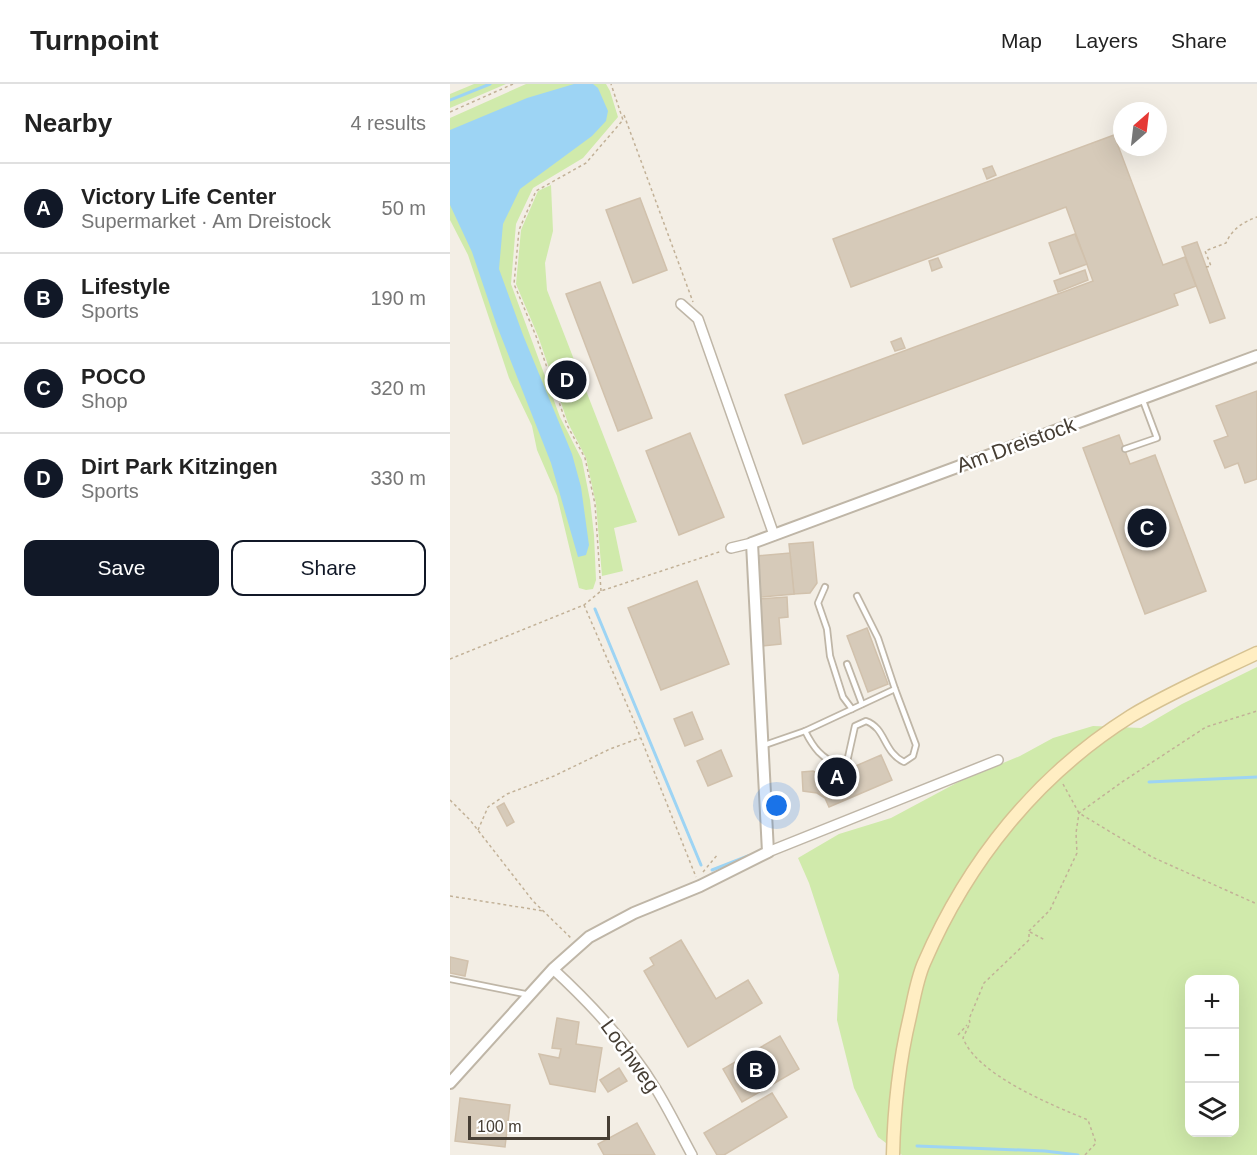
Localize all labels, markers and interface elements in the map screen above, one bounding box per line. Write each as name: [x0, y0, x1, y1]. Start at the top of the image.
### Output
text: Turnpoint: [30, 25, 159, 56]
text: Map: [1001, 29, 1042, 52]
text: Layers: [1075, 29, 1138, 52]
text: Share: [1171, 29, 1227, 52]
north arrow: [1113, 102, 1167, 156]
text: Nearby: [24, 108, 112, 138]
text: 4 results: [350, 112, 426, 134]
text: Victory Life Center: [81, 184, 276, 209]
text: A: [36, 197, 51, 219]
text: 50 m: [382, 197, 426, 219]
text: Supermarket · Am Dreistock: [81, 210, 331, 232]
text: Lifestyle: [81, 274, 170, 299]
text: B: [36, 287, 51, 309]
text: 190 m: [370, 287, 426, 309]
text: Sports: [81, 300, 139, 322]
pin: D: [548, 358, 586, 402]
text: POCO: [81, 364, 146, 389]
text: C: [36, 377, 51, 399]
text: 320 m: [370, 377, 426, 399]
text: Shop: [81, 390, 128, 412]
street label: Am Dreistock: [953, 412, 1079, 477]
text: Dirt Park Kitzingen: [81, 454, 278, 479]
text: D: [36, 467, 51, 489]
text: 330 m: [370, 467, 426, 489]
text: Sports: [81, 480, 139, 502]
pin: C: [1128, 506, 1166, 550]
button: Save: [24, 540, 219, 596]
button: Share: [231, 540, 426, 596]
pin: A: [818, 754, 856, 800]
your location: [762, 791, 791, 820]
map controls: [1185, 975, 1239, 1137]
button: +: [1185, 975, 1239, 1029]
street label: Lochweg: [596, 1015, 664, 1096]
button: −: [1185, 1029, 1239, 1083]
pin: B: [736, 1048, 776, 1092]
button: layers: [1185, 1083, 1239, 1137]
scale bar: [468, 1113, 610, 1140]
text: 100 m: [477, 1118, 521, 1135]

